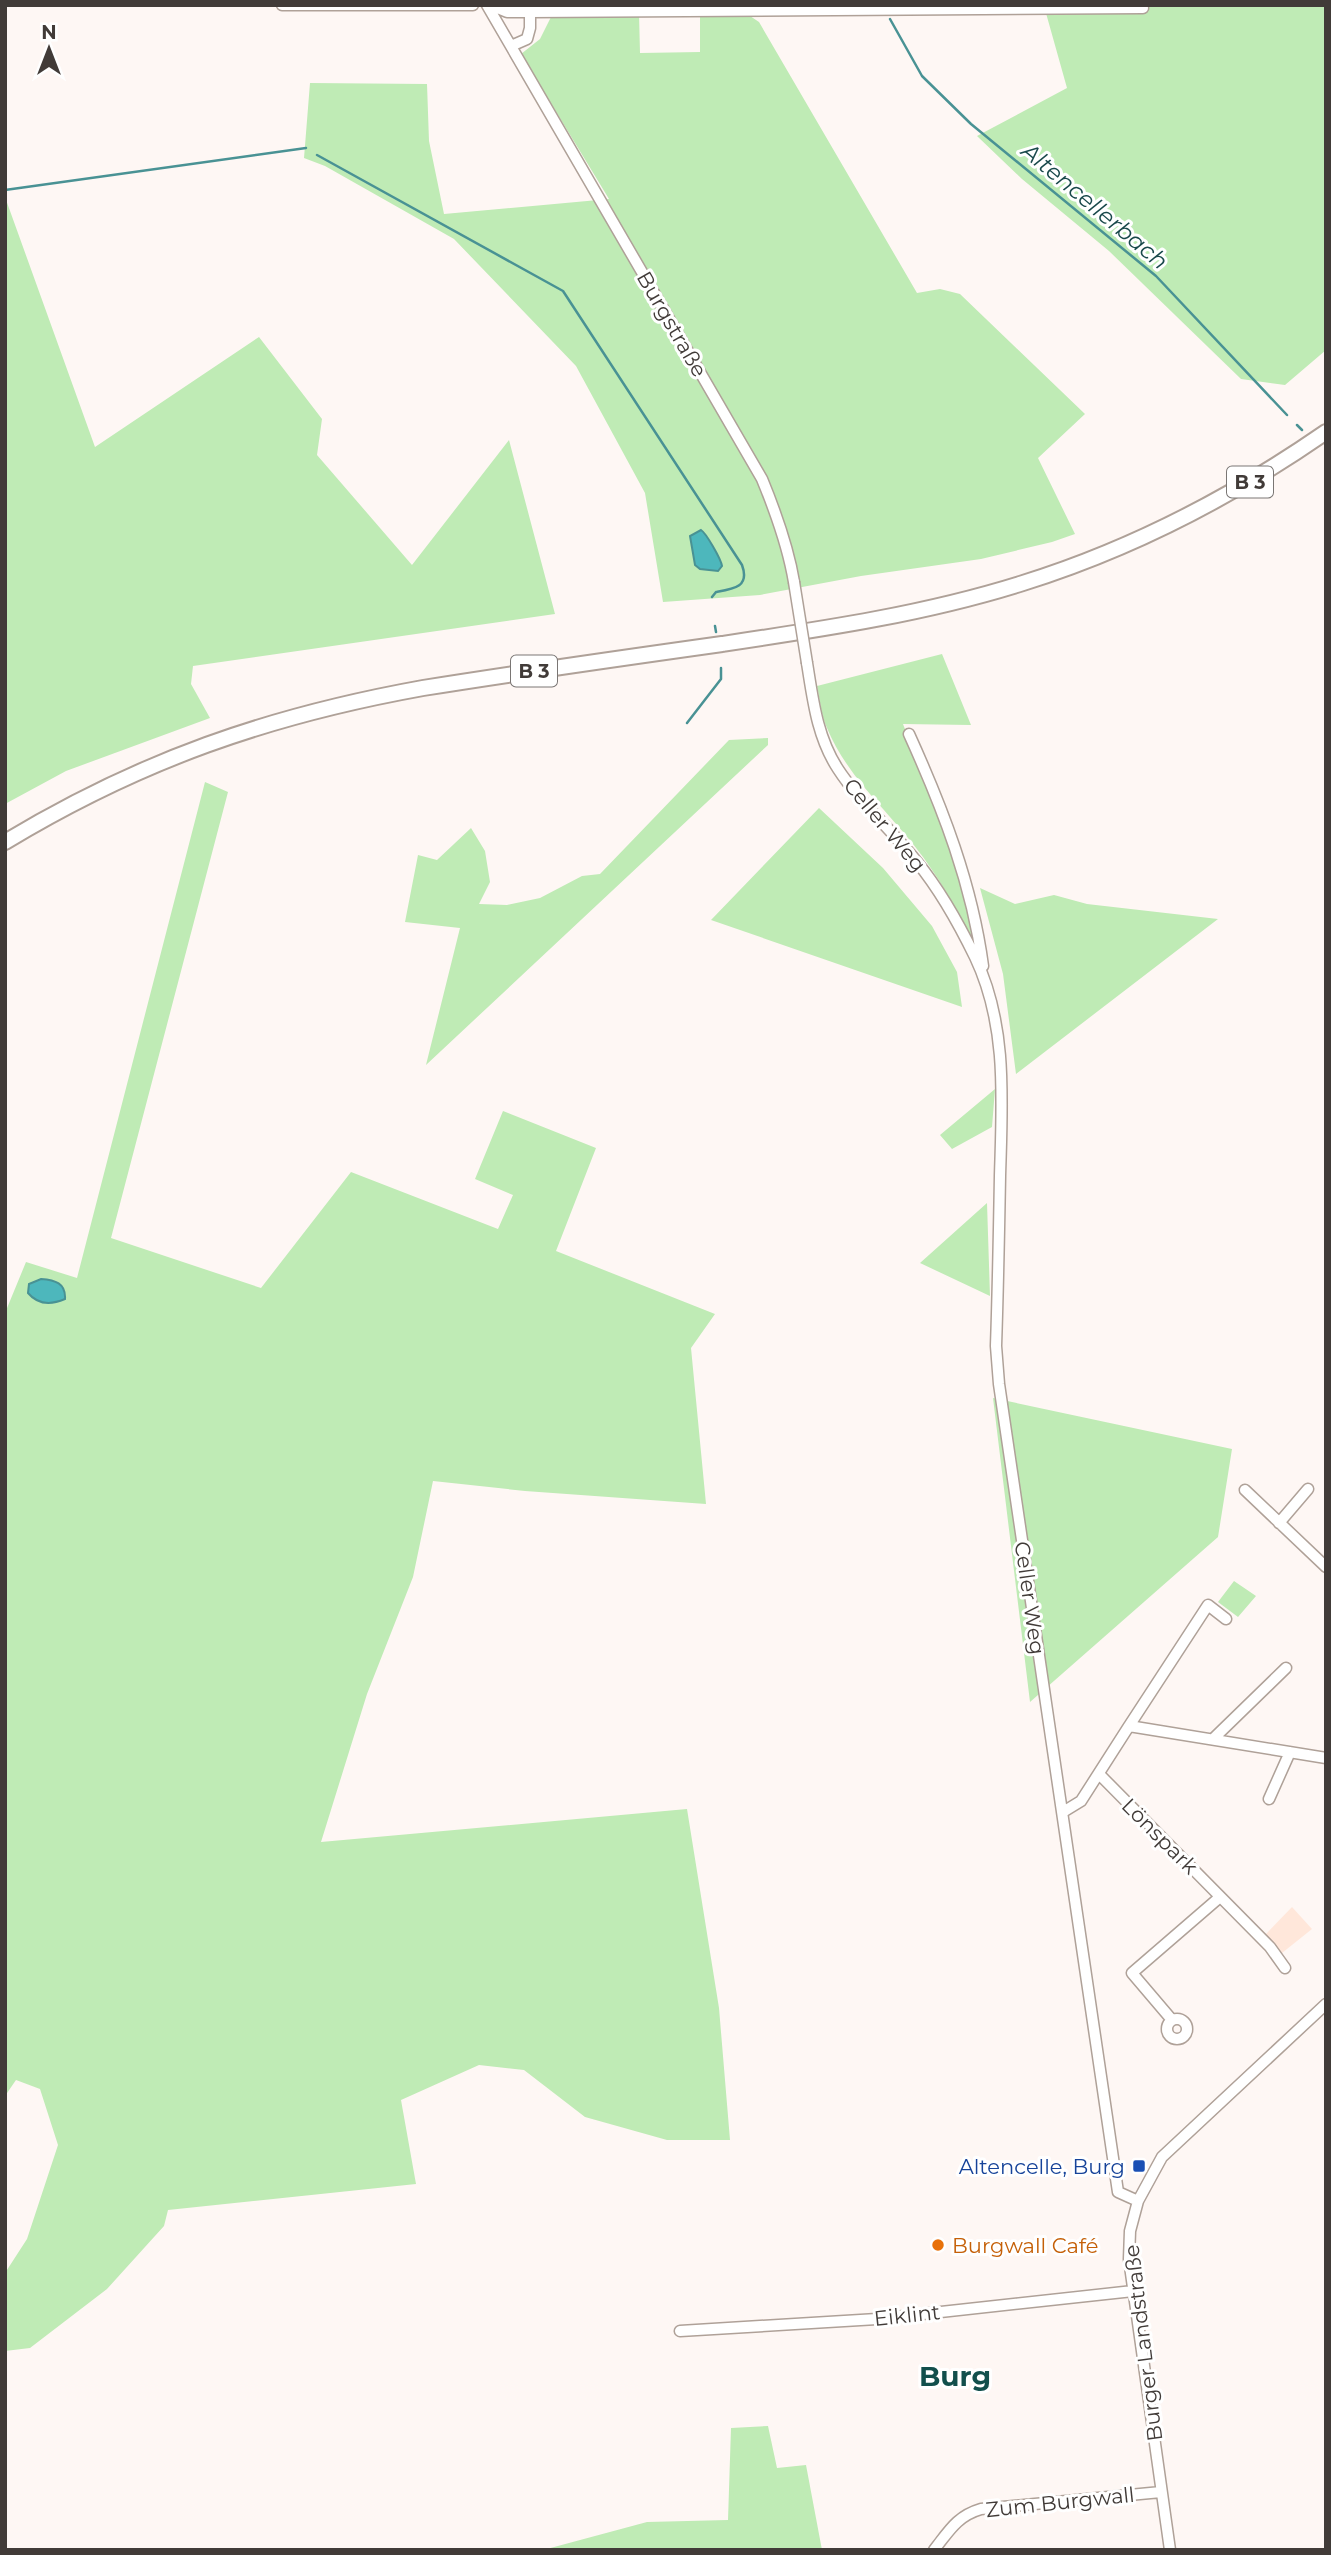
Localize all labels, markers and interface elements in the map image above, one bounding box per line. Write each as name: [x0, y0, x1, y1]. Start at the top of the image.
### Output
north arrow: [14, 14, 84, 84]
text: N: [41, 21, 57, 44]
water label: Altencellerbach: [1015, 135, 1174, 275]
street label: Burgstraße: [632, 267, 712, 381]
road number: B 3: [1227, 467, 1273, 498]
road number: B 3: [511, 656, 557, 686]
street label: Celler Weg: [839, 773, 931, 877]
street label: Celler Weg: [1010, 1540, 1050, 1656]
street label: Lönspark: [1117, 1793, 1204, 1880]
place label: Altencelle, Burg: [959, 2154, 1125, 2179]
marker: Altencelle, Burg: [1131, 2158, 1147, 2174]
place label: Burgwall Café: [952, 2233, 1098, 2258]
marker: Burgwall Café: [930, 2237, 946, 2253]
street label: Burger Landstraße: [1119, 2243, 1167, 2443]
street label: Eiklint: [873, 2299, 941, 2331]
district label: Burg: [919, 2359, 991, 2393]
street label: Zum Burgwall: [984, 2482, 1136, 2522]

